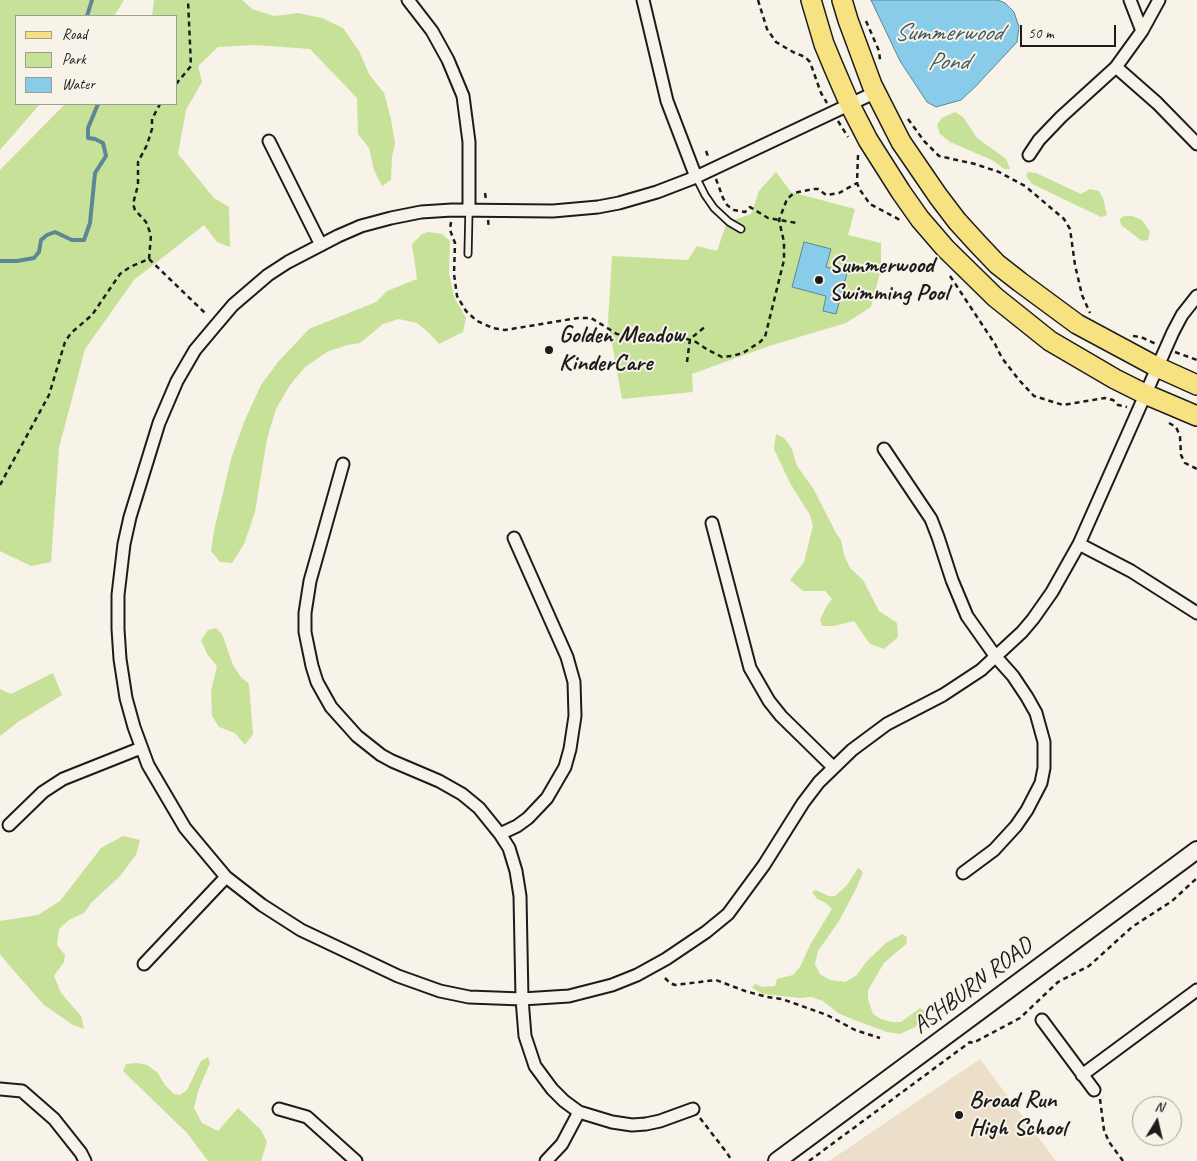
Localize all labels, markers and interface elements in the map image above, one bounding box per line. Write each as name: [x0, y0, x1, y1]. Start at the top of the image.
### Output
legend: [15, 15, 178, 105]
scale bar: [1022, 15, 1118, 47]
water label: Summerwood Pond: [894, 18, 1002, 77]
text: 50 m: [1028, 24, 1054, 43]
text: Road: [62, 25, 87, 44]
text: Park: [62, 50, 86, 69]
text: Water: [62, 75, 95, 94]
place label: Summerwood Swimming Pool: [829, 252, 948, 308]
marker: Summerwood Swimming Pool: [813, 274, 825, 286]
place label: Golden Meadow KinderCare: [559, 322, 684, 378]
marker: Golden Meadow KinderCare: [543, 344, 555, 356]
street label: ASHBURN ROAD: [907, 932, 1039, 1040]
place label: Broad Run High School: [969, 1087, 1066, 1143]
north arrow: [1132, 1096, 1182, 1146]
text: N: [1154, 1098, 1165, 1116]
marker: Broad Run High School: [953, 1109, 965, 1121]

